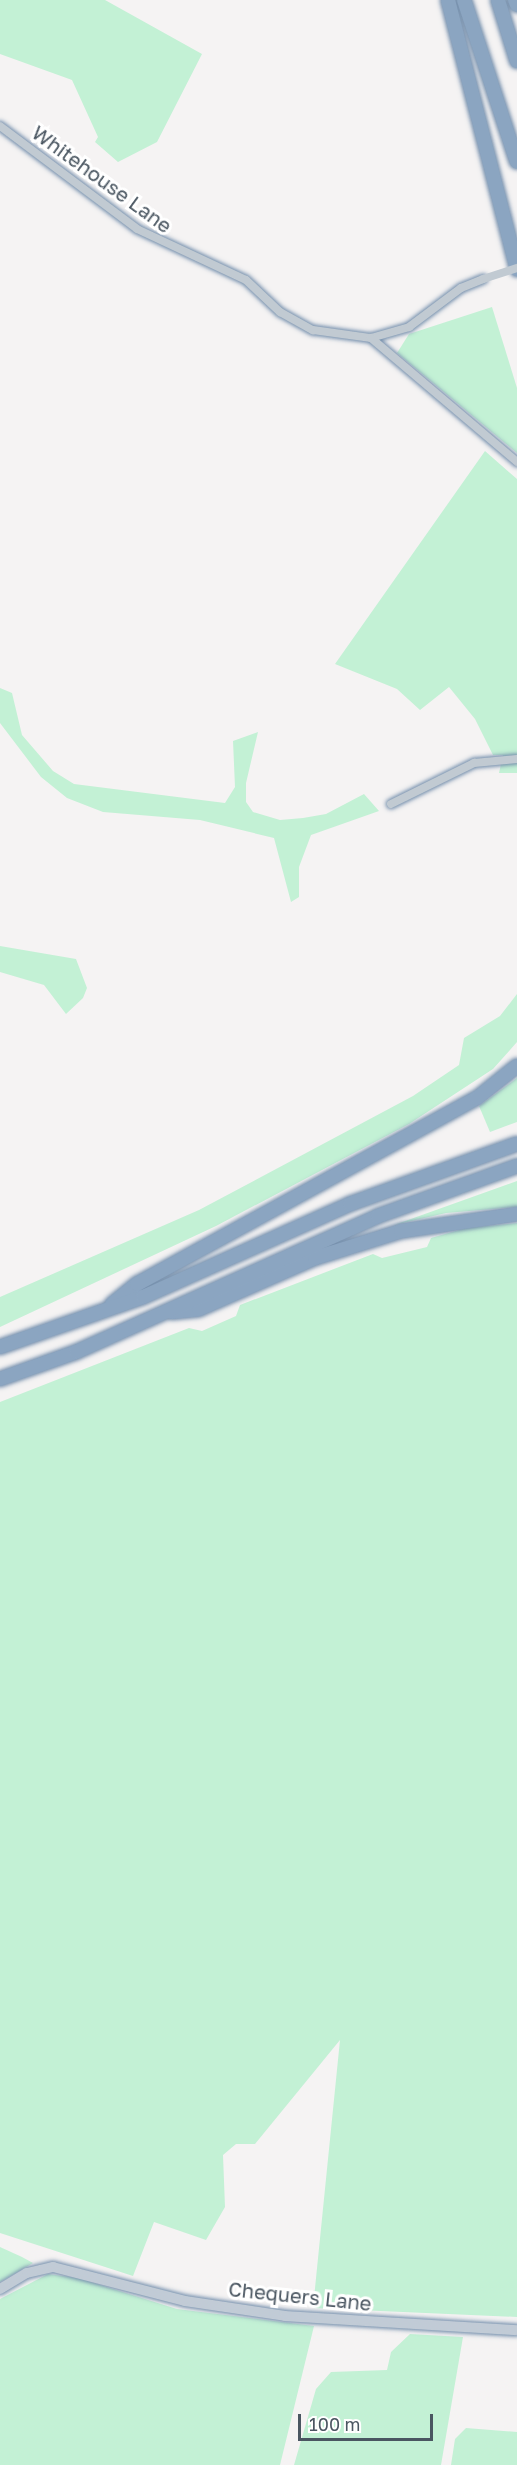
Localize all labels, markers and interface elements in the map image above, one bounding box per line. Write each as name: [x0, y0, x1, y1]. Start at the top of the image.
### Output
street label: Whitehouse Lane: [27, 120, 177, 238]
street label: Chequers Lane: [227, 2277, 373, 2315]
scale bar: [301, 2402, 436, 2440]
text: 100 m: [309, 2413, 360, 2435]

